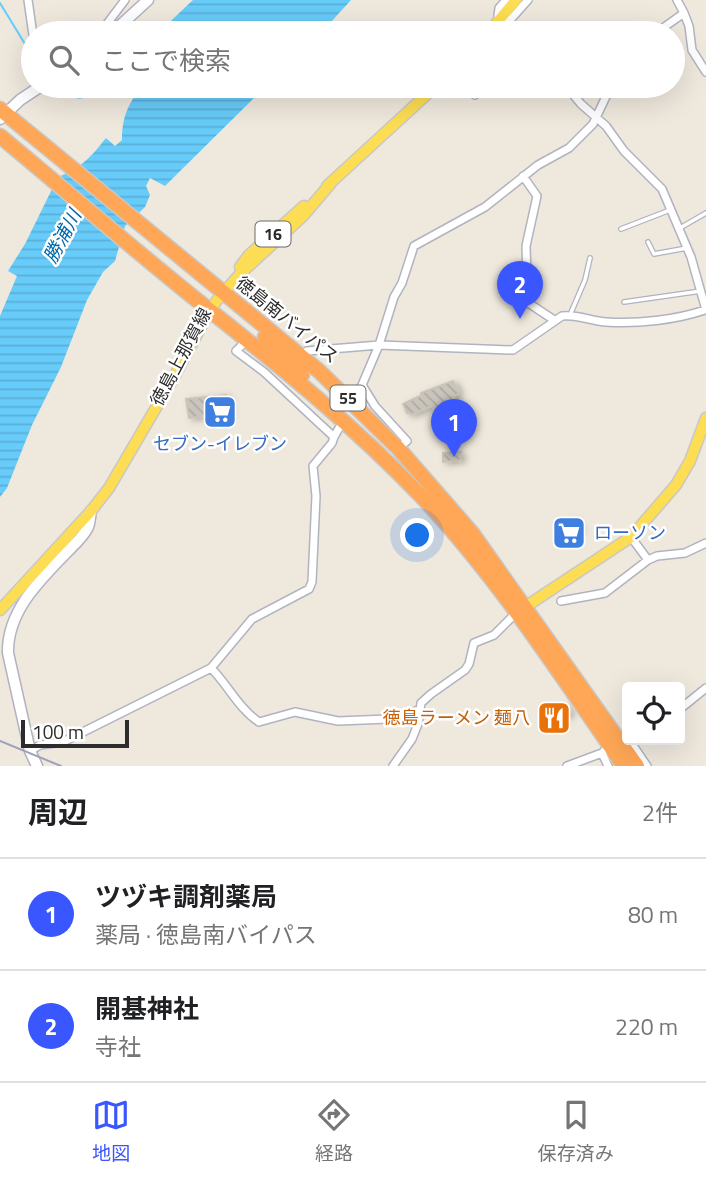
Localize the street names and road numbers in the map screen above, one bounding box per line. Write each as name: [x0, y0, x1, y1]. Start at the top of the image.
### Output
road number: 16: [256, 222, 290, 246]
street label: 徳島南バイパス: [230, 270, 345, 370]
street label: 徳島上那賀線: [143, 303, 218, 411]
road number: 55: [330, 386, 366, 410]

